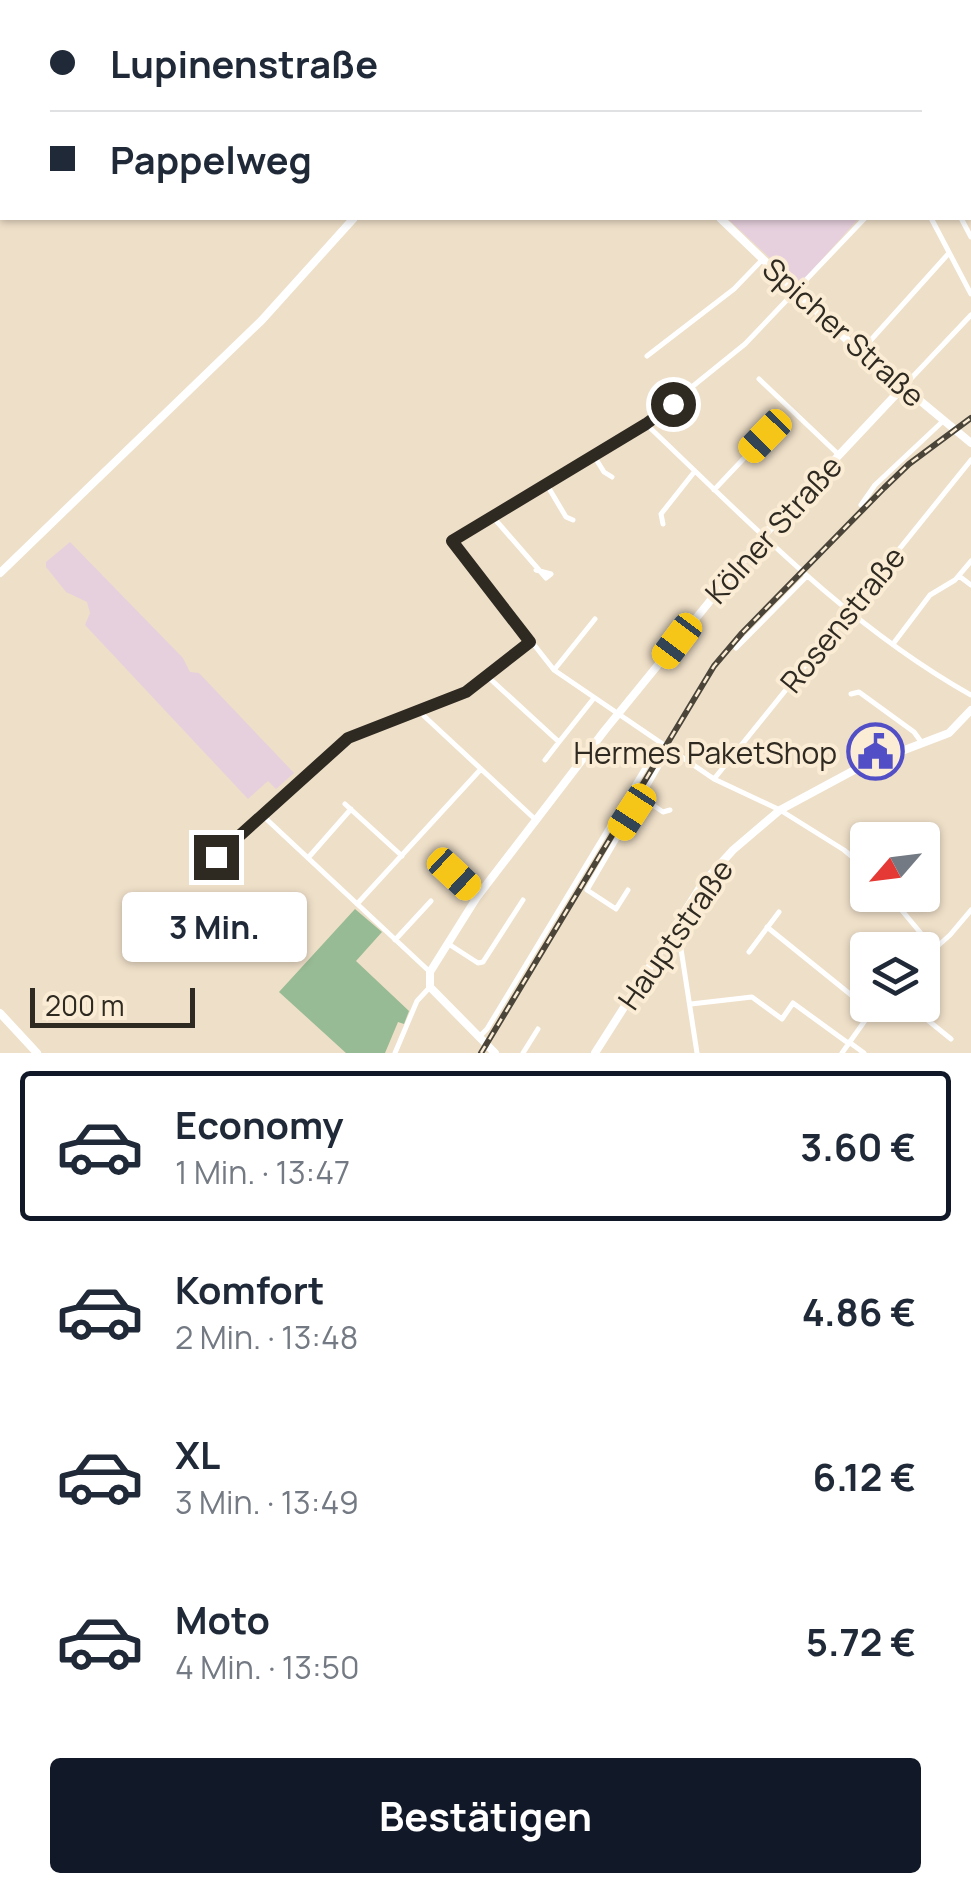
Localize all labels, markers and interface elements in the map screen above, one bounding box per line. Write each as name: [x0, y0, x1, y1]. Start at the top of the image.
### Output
text: Lupinenstraße: [110, 37, 378, 89]
text: Pappelweg: [110, 133, 312, 185]
street label: Spicher Straße: [754, 248, 934, 416]
route start: [651, 382, 696, 427]
car: [733, 404, 797, 468]
street label: Kölner Straße: [695, 446, 851, 612]
street label: Rosenstraße: [770, 537, 914, 701]
car: [647, 608, 707, 674]
public building icon: Hermes PaketShop: [846, 722, 906, 782]
place label: Hermes PaketShop: [573, 732, 837, 773]
car: [603, 779, 661, 845]
north arrow: [850, 822, 940, 912]
map controls: [850, 822, 940, 1022]
route end: [194, 835, 239, 880]
car: [422, 843, 486, 905]
street label: Hauptstraße: [608, 851, 742, 1017]
callout: 3 Min.: [124, 892, 308, 962]
text: 3 Min.: [169, 905, 260, 949]
button: layers: [850, 932, 940, 1022]
scale bar: [30, 983, 195, 1028]
text: 200 m: [45, 986, 124, 1024]
text: Economy: [175, 1098, 344, 1150]
icon: car: [55, 1101, 145, 1191]
text: 3.60 €: [800, 1120, 916, 1172]
text: 1 Min. · 13:47: [175, 1150, 350, 1194]
text: Komfort: [175, 1263, 324, 1315]
icon: car: [55, 1266, 145, 1356]
text: 4.86 €: [802, 1285, 916, 1337]
text: 2 Min. · 13:48: [175, 1315, 358, 1359]
text: XL: [175, 1428, 220, 1480]
icon: car: [55, 1431, 145, 1521]
text: 6.12 €: [813, 1450, 916, 1502]
text: 3 Min. · 13:49: [175, 1480, 359, 1524]
text: Moto: [175, 1593, 270, 1645]
icon: car: [55, 1596, 145, 1686]
text: 5.72 €: [806, 1615, 916, 1667]
text: 4 Min. · 13:50: [175, 1645, 360, 1689]
button: Bestätigen: [50, 1758, 921, 1873]

